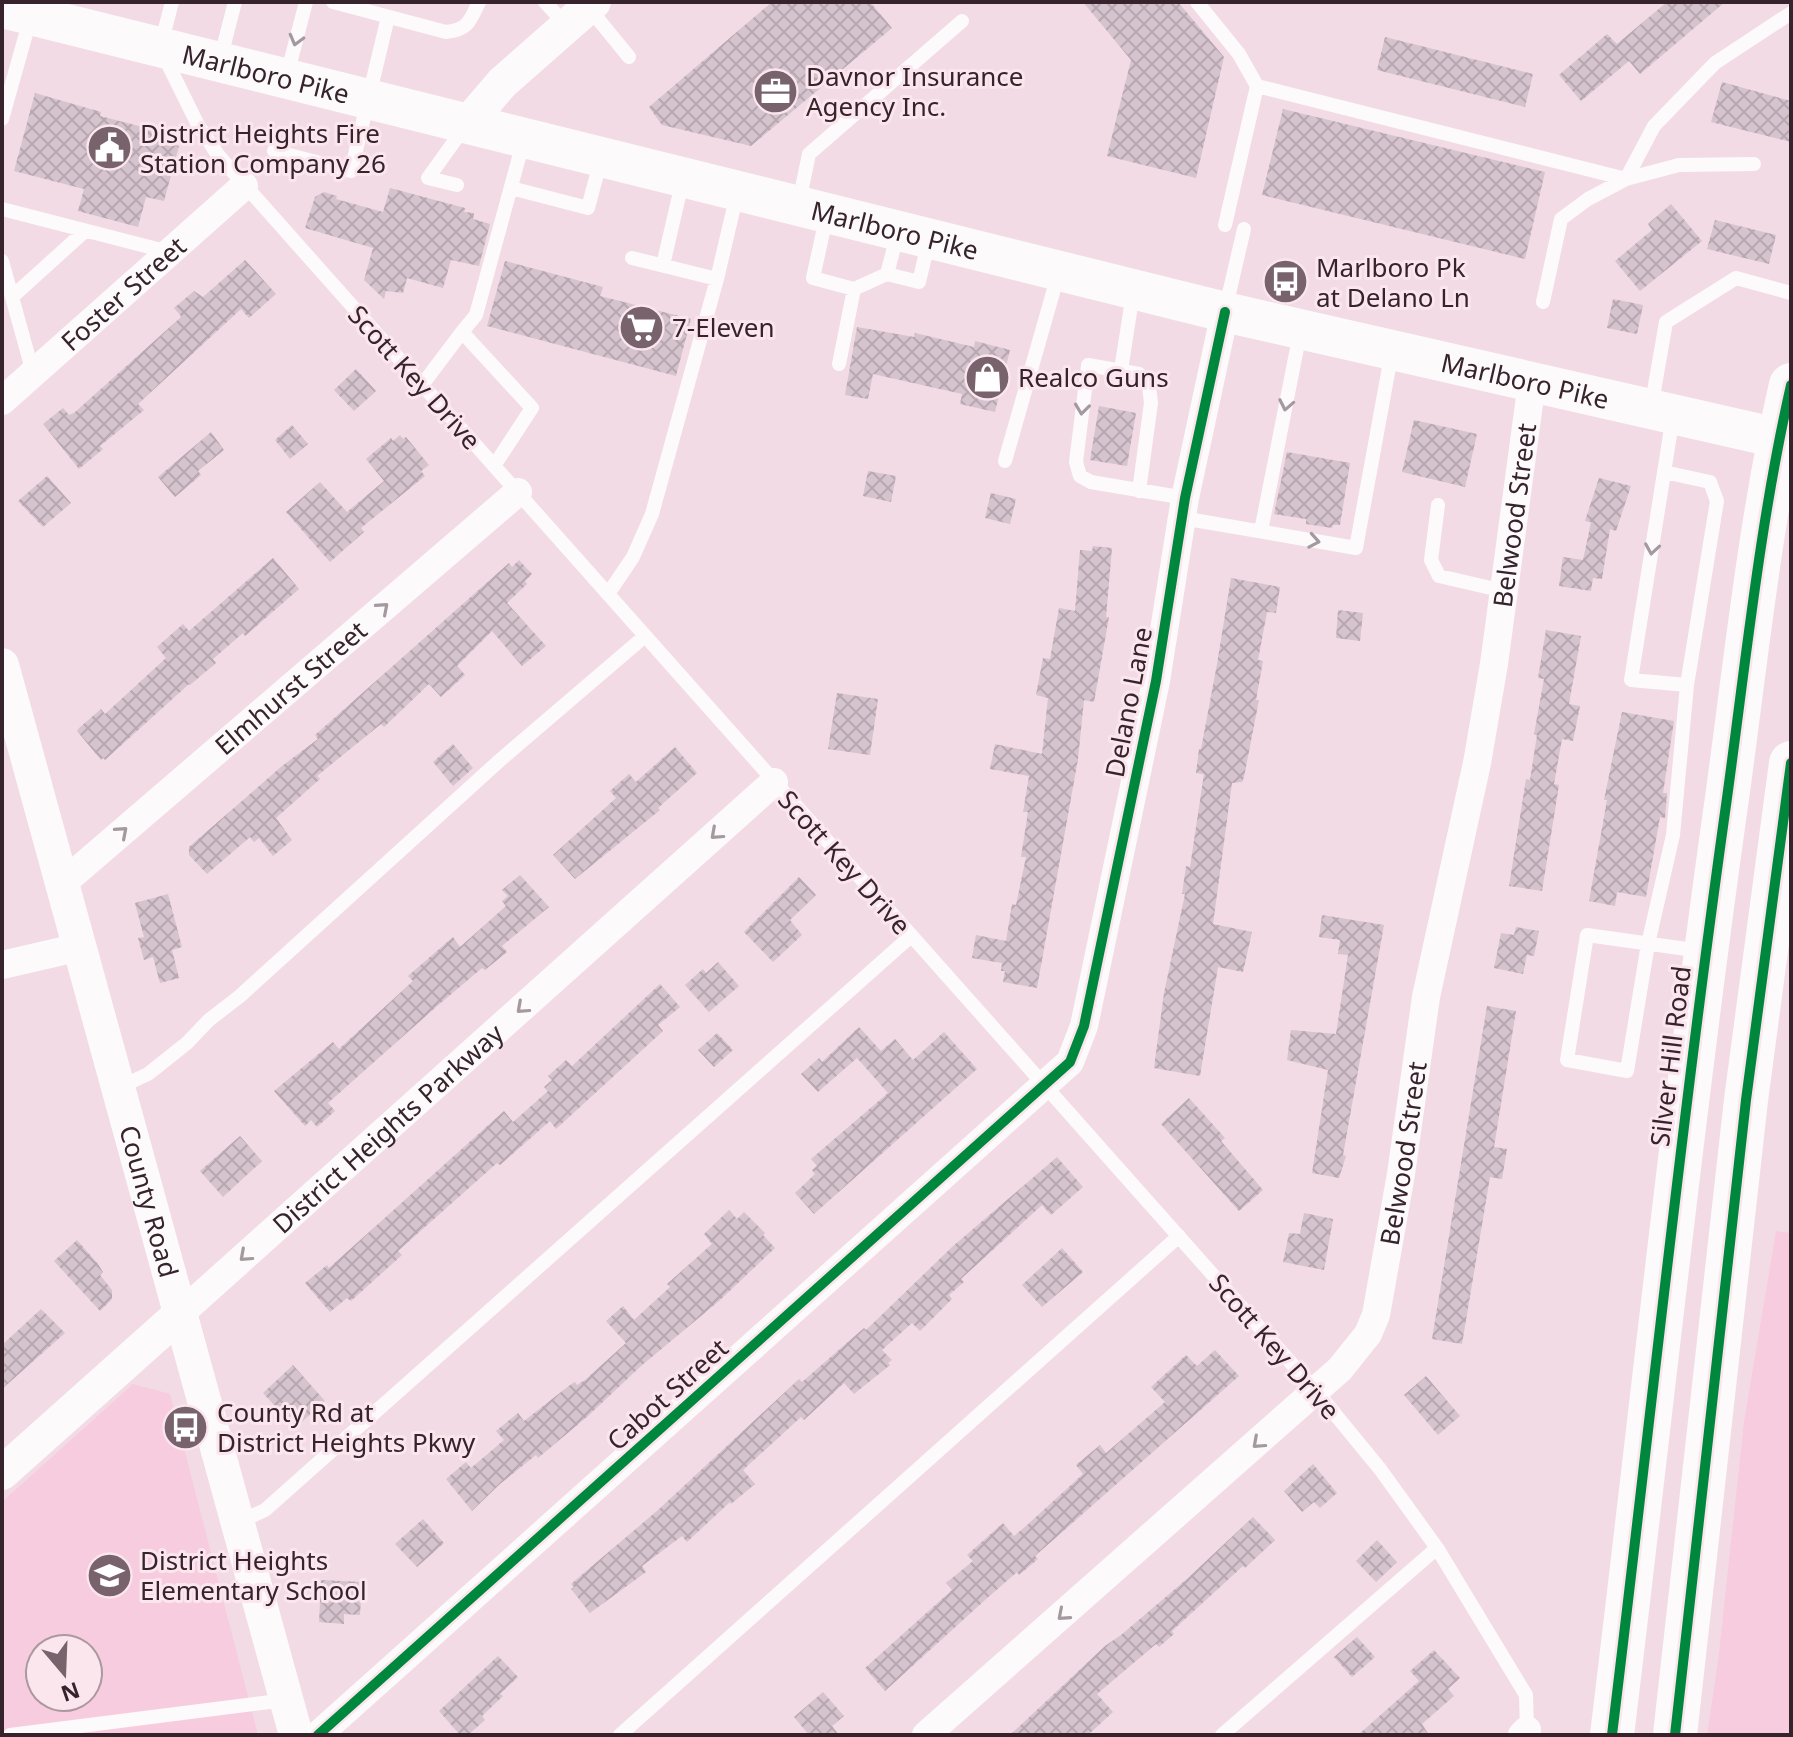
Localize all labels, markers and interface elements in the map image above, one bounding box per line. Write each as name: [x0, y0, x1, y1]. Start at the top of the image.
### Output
one-way arrow: [289, 33, 305, 47]
street label: Marlboro Pike: [179, 36, 353, 112]
place label: Davnor Insurance Agency Inc.: [806, 58, 1024, 124]
office icon: Davnor Insurance Agency Inc.: [751, 67, 799, 115]
place label: District Heights Fire Station Company 26: [140, 115, 386, 181]
public building icon: District Heights Fire Station Company 26: [85, 124, 133, 172]
street label: Marlboro Pike: [807, 192, 982, 268]
street label: Foster Street: [53, 228, 193, 359]
place label: Marlboro Pk at Delano Ln: [1316, 249, 1470, 315]
bus stop icon: Marlboro Pk at Delano Ln: [1261, 258, 1309, 306]
street label: Scott Key Drive: [341, 297, 489, 457]
supermarket icon: 7-Eleven: [617, 303, 665, 351]
place label: 7-Eleven: [672, 309, 775, 345]
street label: Marlboro Pike: [1438, 344, 1613, 417]
shop icon: Realco Guns: [963, 353, 1011, 401]
place label: Realco Guns: [1018, 359, 1169, 395]
one-way arrow: [1278, 399, 1295, 412]
one-way arrow: [1074, 403, 1091, 416]
street label: Belwood Street: [1484, 421, 1544, 610]
one-way arrow: [1308, 531, 1321, 548]
one-way arrow: [1644, 542, 1661, 556]
one-way arrow: [374, 603, 389, 618]
street label: Elmhurst Street: [207, 612, 374, 763]
street label: Delano Lane: [1096, 624, 1160, 780]
street label: Scott Key Drive: [771, 782, 919, 942]
one-way arrow: [710, 825, 725, 839]
one-way arrow: [113, 827, 128, 842]
street label: Silver Hill Road: [1641, 964, 1699, 1148]
one-way arrow: [517, 999, 532, 1013]
street label: District Heights Parkway: [264, 1015, 511, 1241]
street label: Belwood Street: [1371, 1059, 1435, 1248]
street label: County Road: [111, 1121, 187, 1281]
one-way arrow: [239, 1246, 254, 1261]
street label: Scott Key Drive: [1202, 1265, 1348, 1427]
street label: Cabot Street: [599, 1330, 735, 1458]
place label: County Rd at District Heights Pkwy: [217, 1394, 476, 1460]
bus stop icon: County Rd at District Heights Pkwy: [162, 1403, 210, 1451]
one-way arrow: [1252, 1433, 1267, 1447]
place label: District Heights Elementary School: [140, 1542, 367, 1608]
school or university icon: District Heights Elementary School: [85, 1551, 133, 1599]
one-way arrow: [1057, 1605, 1072, 1620]
north arrow: [24, 1633, 104, 1713]
text: N: [57, 1676, 84, 1710]

